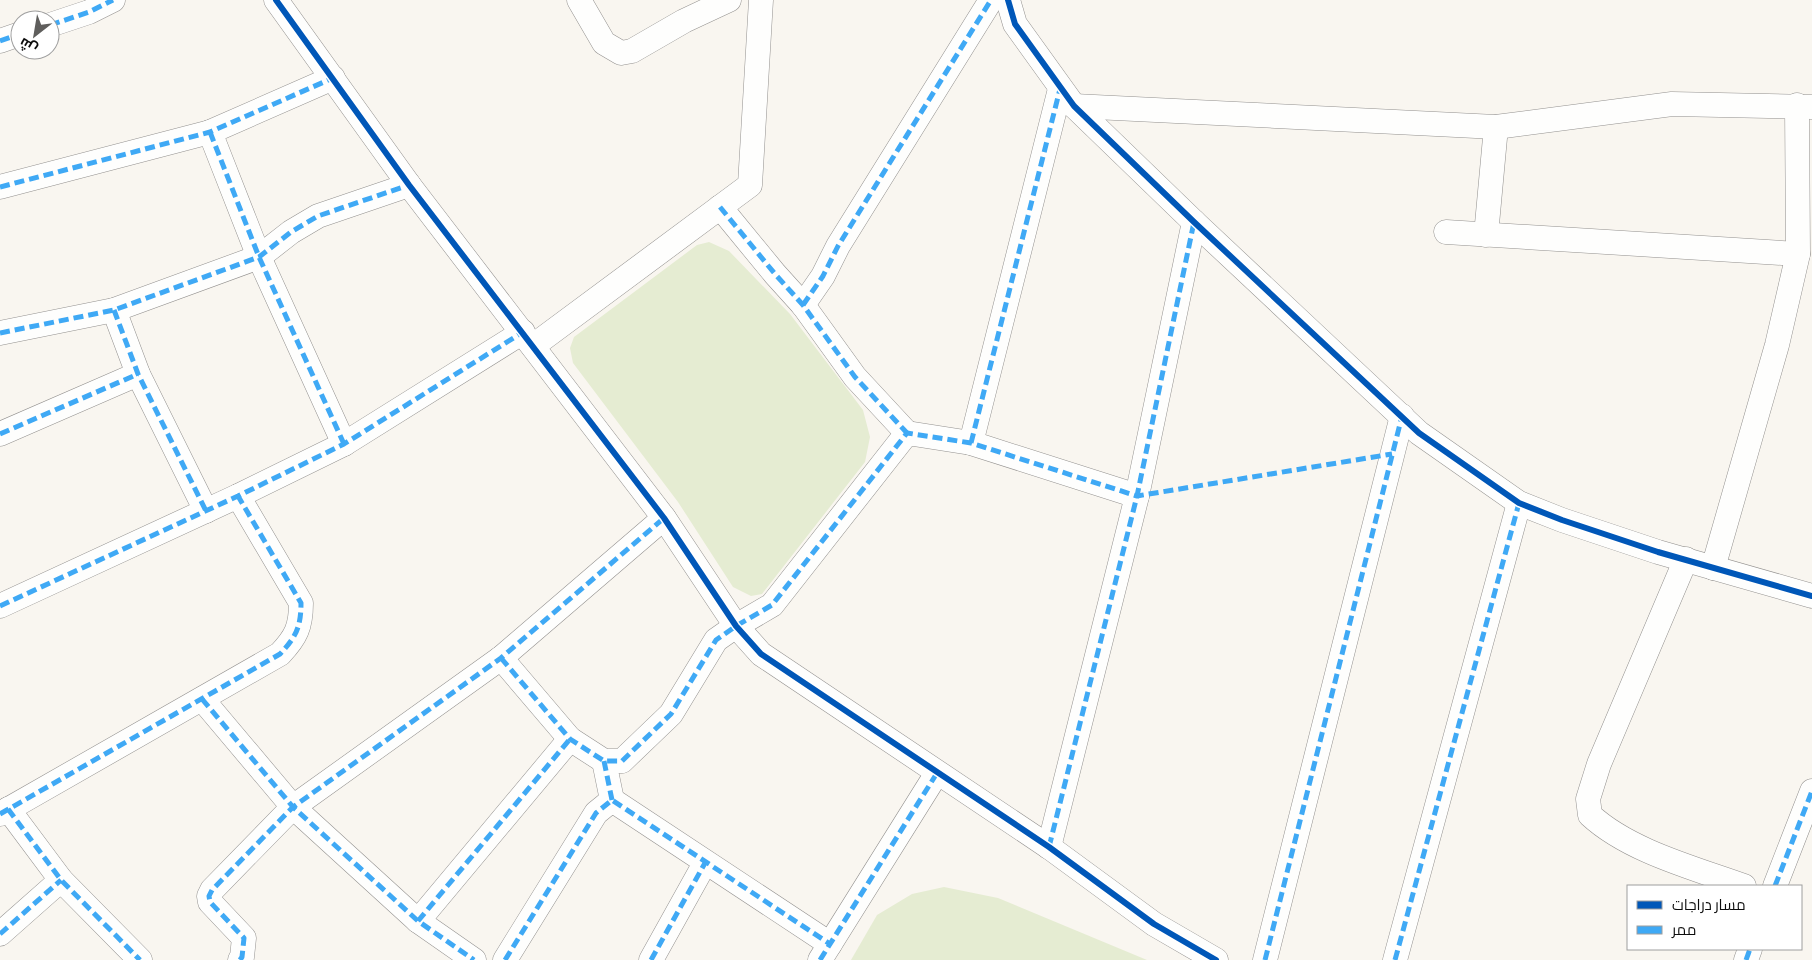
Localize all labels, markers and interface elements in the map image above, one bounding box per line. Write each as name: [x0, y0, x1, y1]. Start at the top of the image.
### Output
north arrow: [10, 10, 60, 60]
text: ش: [16, 34, 41, 58]
legend: [1627, 885, 1802, 950]
text: مسار دراجات: [1672, 897, 1746, 914]
text: ممر: [1671, 922, 1696, 939]

